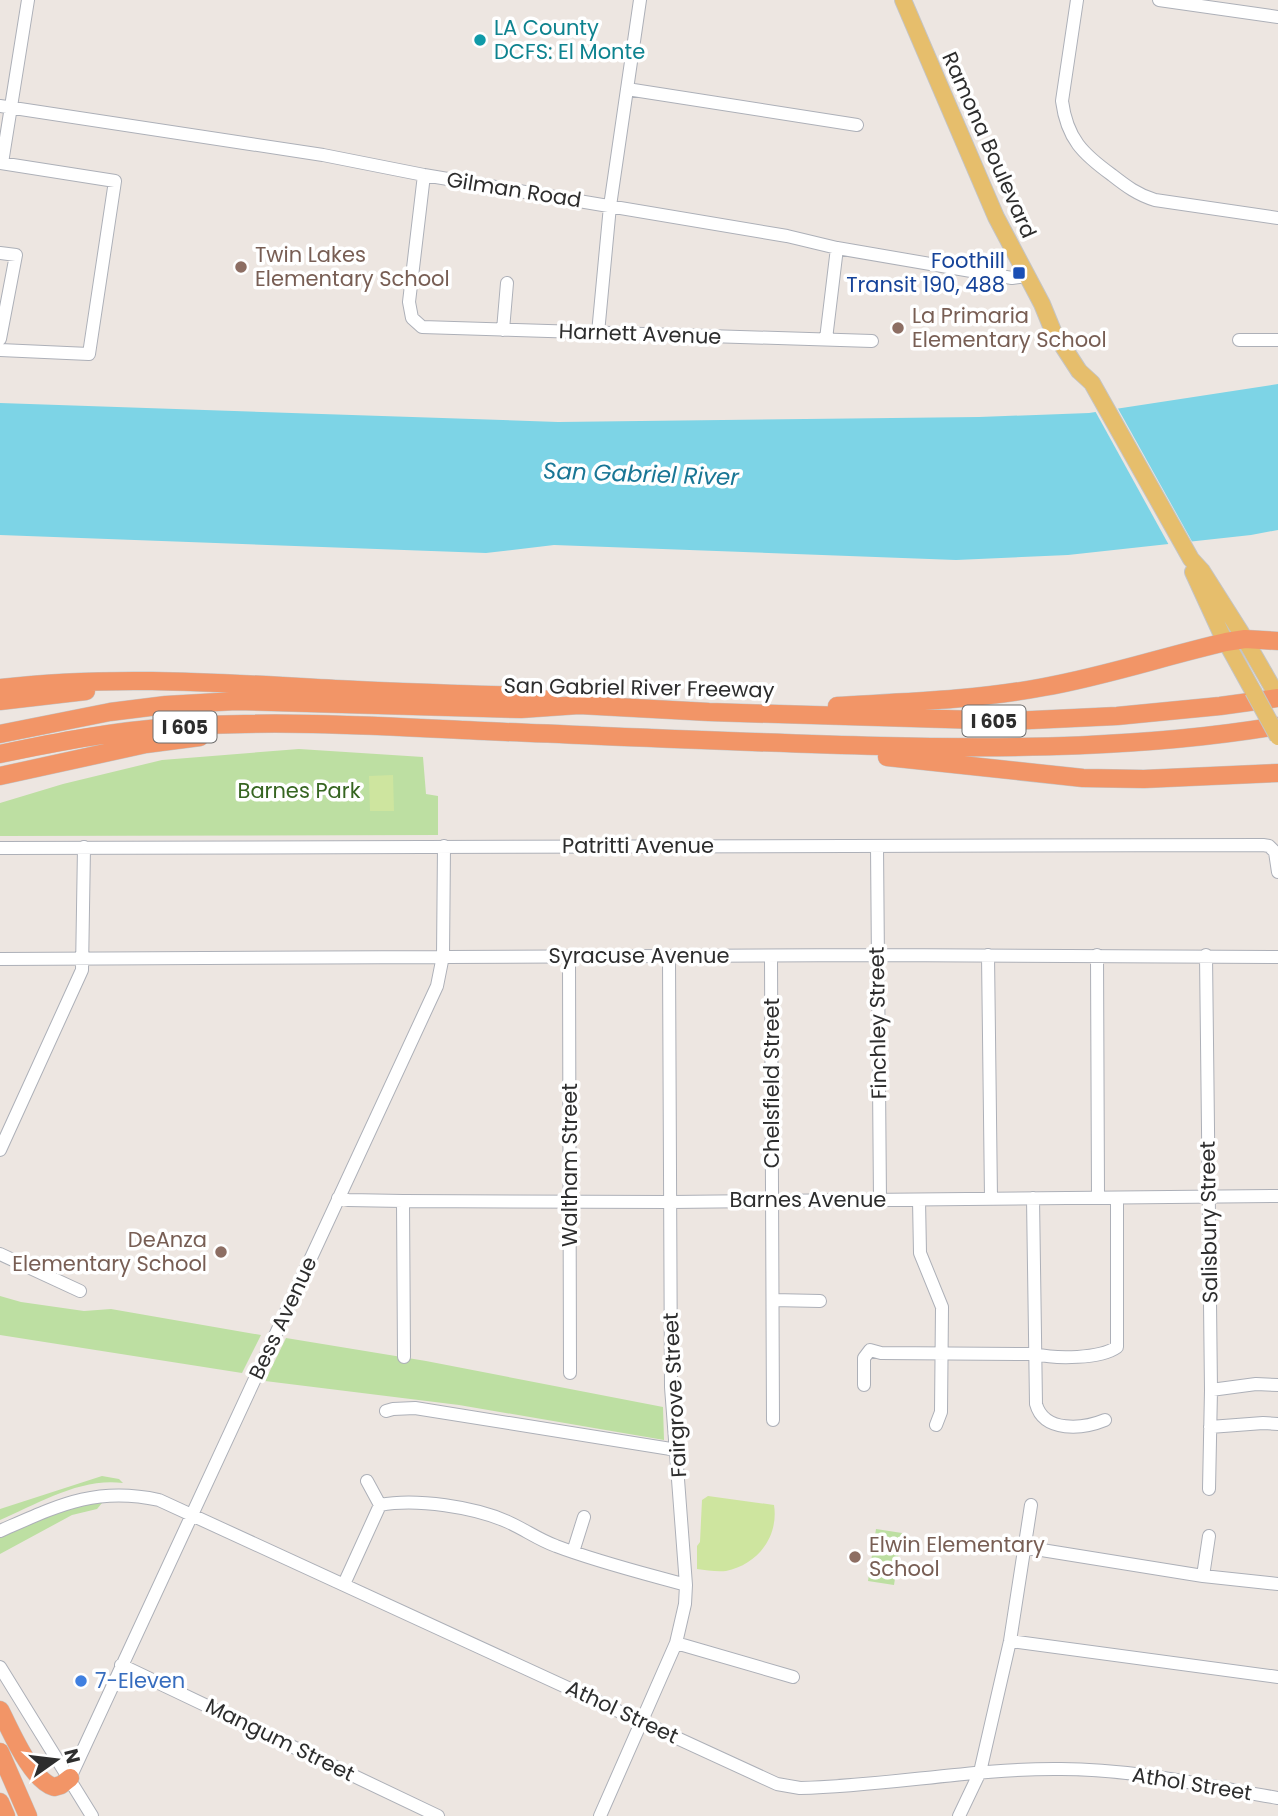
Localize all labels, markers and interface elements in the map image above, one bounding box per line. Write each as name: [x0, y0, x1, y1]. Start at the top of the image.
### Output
place label: LA County DCFS: El Monte: [494, 13, 645, 66]
marker: LA County DCFS: El Monte: [472, 32, 488, 48]
street label: Ramona Boulevard: [935, 47, 1044, 243]
street label: Gilman Road: [445, 165, 584, 214]
place label: Twin Lakes Elementary School: [255, 240, 450, 293]
place label: Foothill Transit 190, 488: [846, 246, 1005, 299]
marker: Twin Lakes Elementary School: [233, 259, 249, 275]
marker: Foothill Transit 190, 488: [1011, 265, 1027, 281]
place label: La Primaria Elementary School: [912, 301, 1107, 354]
street label: Harnett Avenue: [558, 316, 722, 351]
marker: La Primaria Elementary School: [890, 320, 906, 336]
water label: San Gabriel River: [543, 455, 741, 493]
street label: San Gabriel River Freeway: [503, 671, 775, 704]
road number: I 605: [962, 706, 1026, 736]
road number: I 605: [154, 712, 216, 742]
park label: Barnes Park: [238, 776, 361, 805]
street label: Patritti Avenue: [562, 831, 714, 860]
street label: Syracuse Avenue: [549, 941, 729, 970]
street label: Finchley Street: [862, 947, 893, 1099]
street label: Chelsfield Street: [757, 998, 786, 1168]
street label: Waltham Street: [555, 1083, 584, 1247]
street label: Salisbury Street: [1193, 1141, 1224, 1303]
street label: Barnes Avenue: [730, 1185, 886, 1214]
place label: DeAnza Elementary School: [12, 1225, 207, 1278]
marker: DeAnza Elementary School: [213, 1244, 229, 1260]
street label: Bess Avenue: [241, 1252, 324, 1384]
street label: Fairgrove Street: [656, 1312, 693, 1478]
place label: Elwin Elementary School: [869, 1530, 1045, 1583]
marker: Elwin Elementary School: [847, 1549, 863, 1565]
place label: 7-Eleven: [95, 1666, 185, 1695]
marker: 7-Eleven: [73, 1673, 89, 1689]
street label: Athol Street: [561, 1673, 683, 1750]
street label: Mangum Street: [201, 1691, 359, 1788]
north arrow: [21, 1725, 91, 1795]
text: N: [57, 1746, 87, 1766]
street label: Athol Street: [1130, 1760, 1254, 1807]

